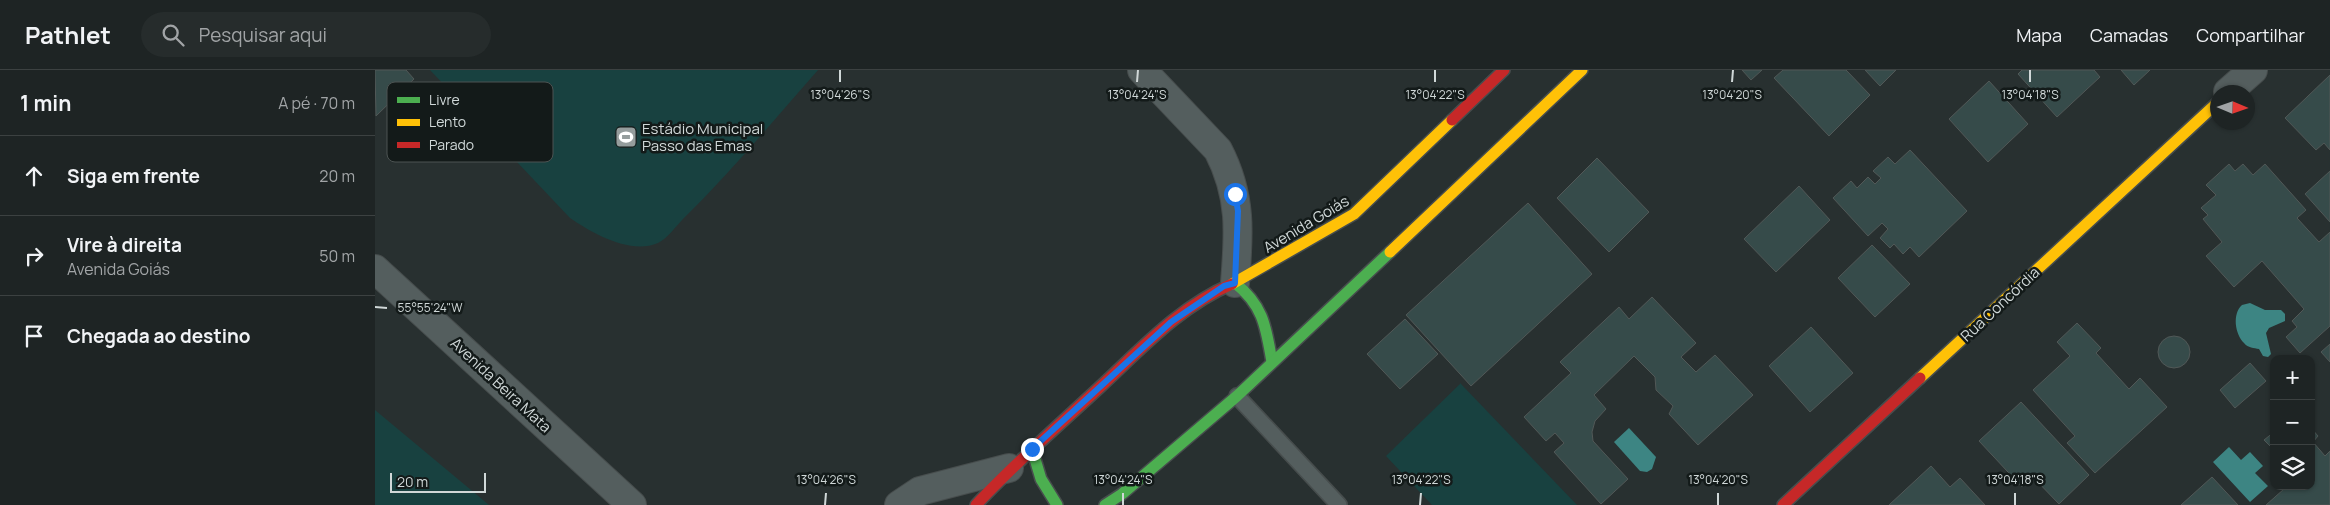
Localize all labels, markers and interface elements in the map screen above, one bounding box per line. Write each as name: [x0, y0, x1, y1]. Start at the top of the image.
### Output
search box: [141, 12, 491, 57]
text: Pathlet: [25, 18, 111, 51]
icon: search: [159, 21, 187, 49]
text: Pesquisar aqui: [199, 22, 327, 48]
text: Mapa: [2016, 23, 2062, 47]
text: Camadas: [2090, 23, 2168, 47]
text: Compartilhar: [2196, 23, 2305, 47]
legend: [387, 82, 553, 162]
north arrow: [2210, 85, 2255, 130]
text: 13°04'26"S: [810, 86, 870, 103]
text: 13°04'24"S: [1108, 86, 1166, 103]
text: 13°04'22"S: [1405, 86, 1465, 103]
text: 13°04'20"S: [1702, 86, 1762, 103]
text: 13°04'18"S: [2001, 86, 2059, 103]
text: 1 min: [20, 89, 71, 117]
text: Livre: [429, 90, 460, 109]
text: A pé · 70 m: [278, 92, 355, 114]
text: Lento: [429, 112, 466, 131]
place label: Estádio Municipal Passo das Emas: [642, 118, 763, 156]
sports icon: Estádio Municipal Passo das Emas: [614, 125, 638, 149]
text: Parado: [429, 135, 474, 154]
icon: ahead: [20, 162, 48, 190]
text: Siga em frente: [67, 163, 200, 189]
text: 20 m: [319, 165, 355, 187]
route start: [1224, 183, 1247, 206]
street label: Avenida Goiás: [1259, 190, 1353, 258]
text: Vire à direita: [67, 232, 182, 258]
icon: right: [20, 242, 48, 270]
text: 50 m: [319, 245, 355, 267]
text: Avenida Goiás: [67, 258, 170, 280]
street label: Rua Concórdia: [1956, 262, 2044, 346]
text: 55°55'24"W: [398, 299, 463, 316]
icon: arrive: [20, 322, 48, 350]
text: Chegada ao destino: [67, 323, 250, 349]
street label: Avenida Beira Mata: [446, 333, 556, 437]
map controls: [2270, 355, 2315, 490]
button: +: [2270, 355, 2315, 400]
button: −: [2270, 400, 2315, 445]
route end: [1021, 438, 1044, 461]
button: layers: [2270, 445, 2315, 490]
scale bar: [390, 470, 486, 493]
text: 13°04'26"S: [796, 471, 856, 488]
text: 13°04'24"S: [1094, 471, 1152, 488]
text: 13°04'22"S: [1391, 471, 1451, 488]
text: 13°04'20"S: [1688, 471, 1748, 488]
text: 13°04'18"S: [1986, 471, 2044, 488]
text: 20 m: [397, 472, 428, 491]

